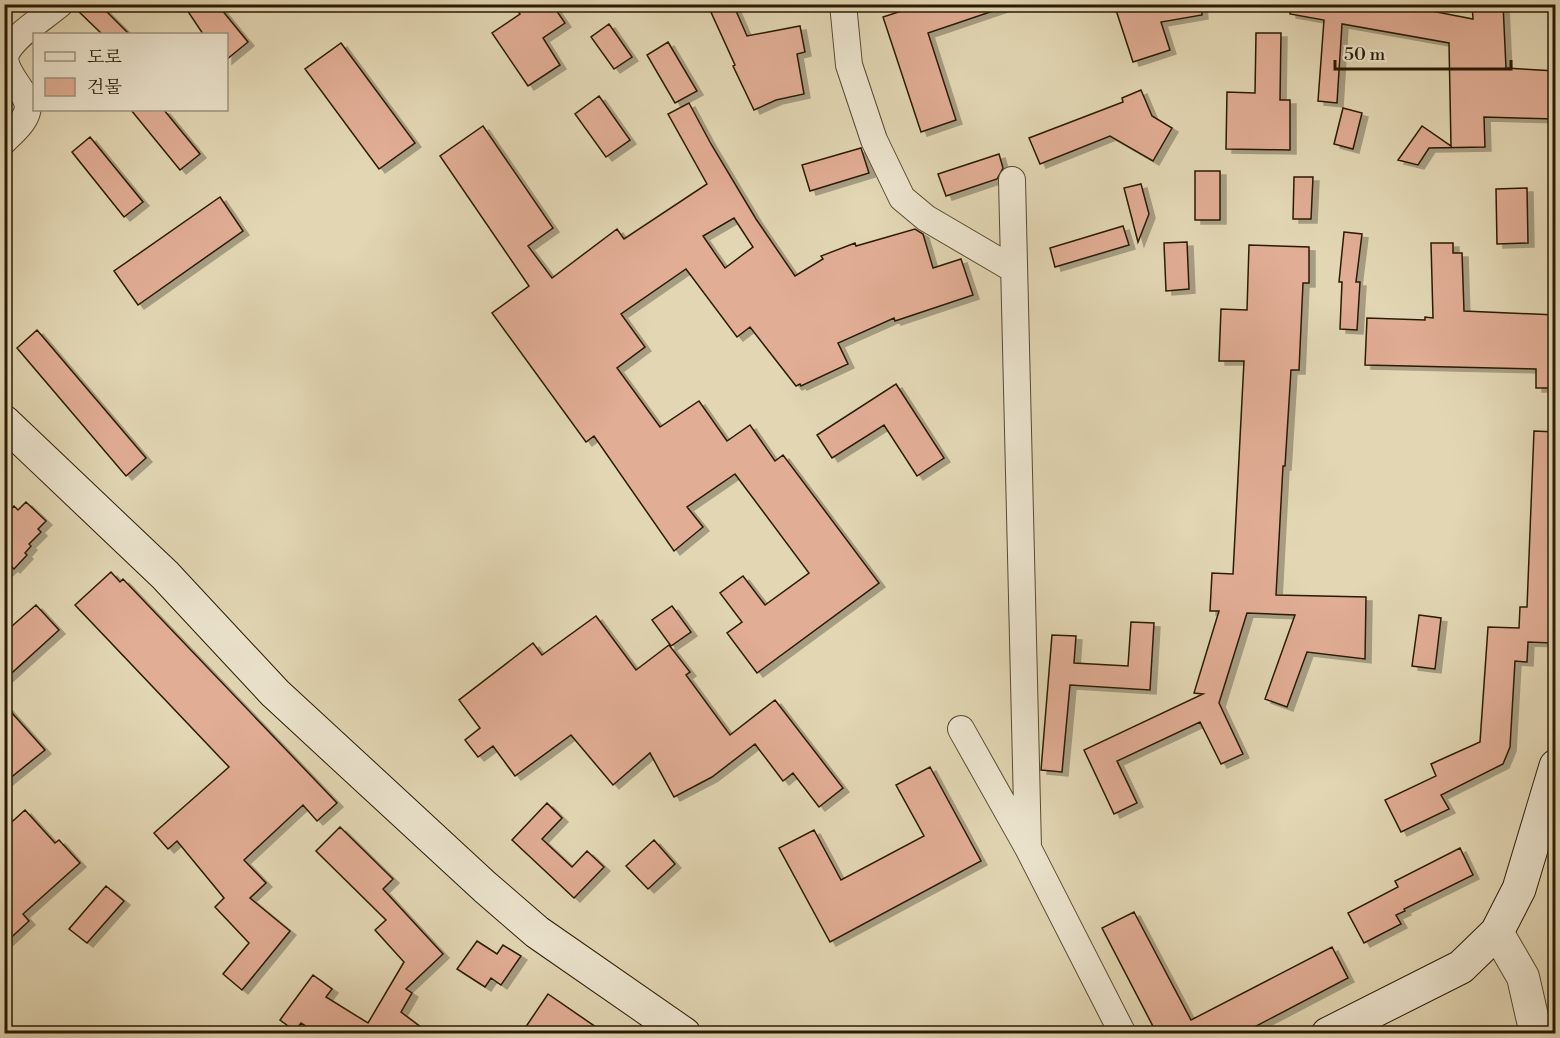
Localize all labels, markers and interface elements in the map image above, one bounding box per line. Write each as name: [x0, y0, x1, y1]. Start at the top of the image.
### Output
legend: [33, 33, 228, 111]
scale bar: [1335, 33, 1510, 71]
text: 50 m: [1344, 43, 1386, 66]
text: 도로: [87, 46, 122, 69]
text: 건물: [87, 76, 122, 99]

